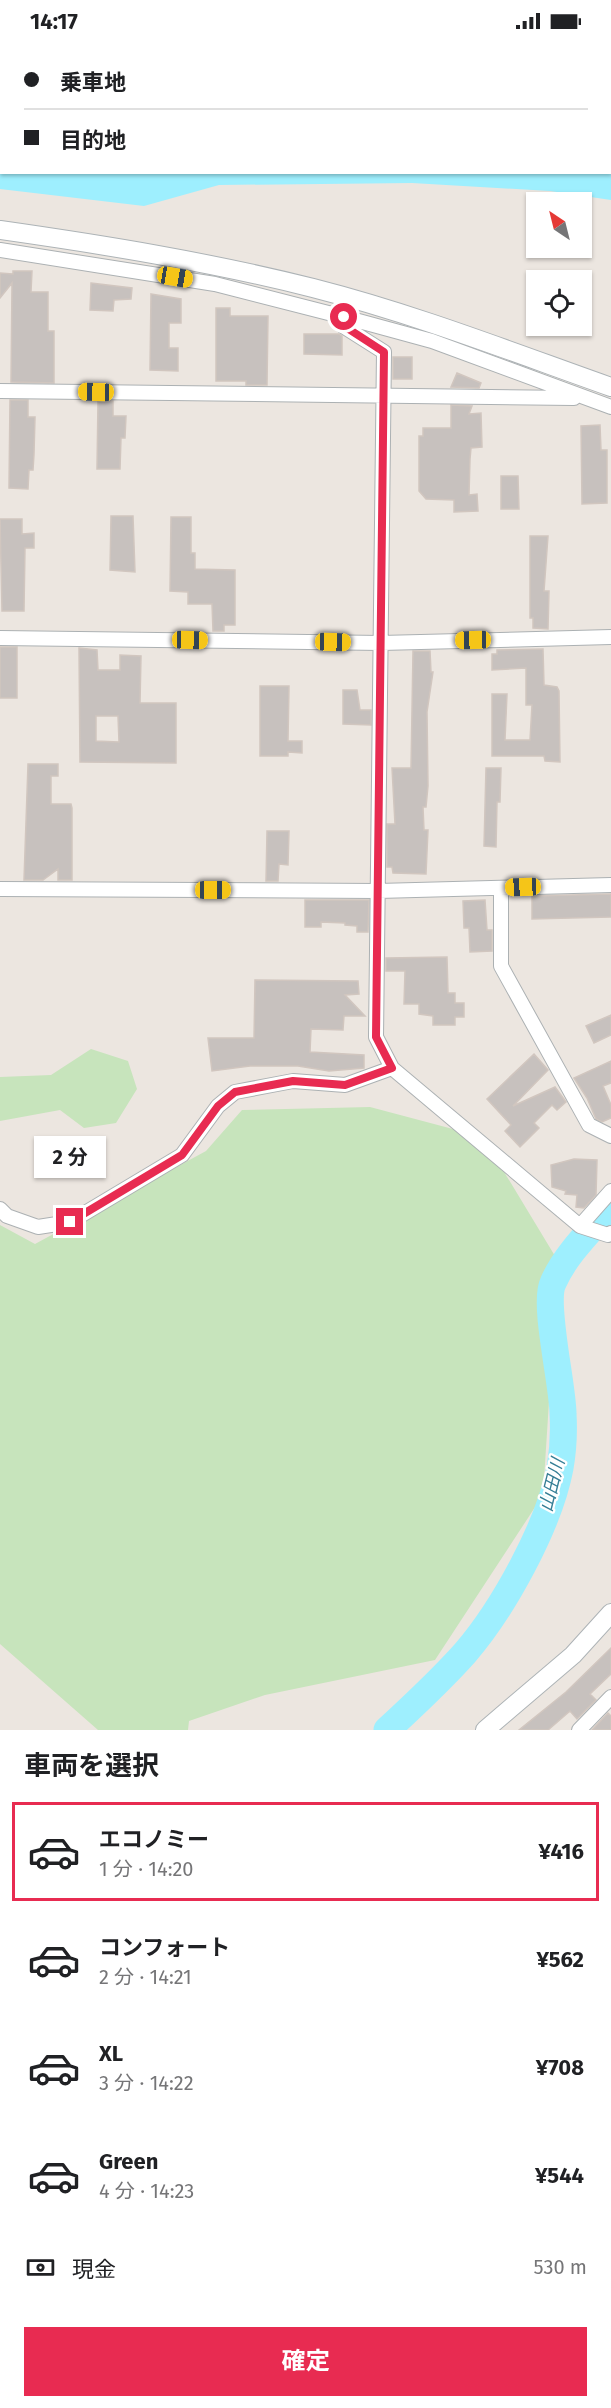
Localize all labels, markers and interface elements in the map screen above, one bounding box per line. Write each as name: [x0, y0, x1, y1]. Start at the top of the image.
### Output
text: 14:17: [30, 8, 78, 35]
text: 乗車地: [60, 69, 126, 96]
text: 目的地: [60, 127, 126, 154]
north arrow: [526, 192, 592, 258]
map controls: [526, 192, 592, 336]
car: [156, 265, 194, 289]
button: locate: [526, 270, 592, 336]
route start: [330, 303, 357, 330]
car: [78, 383, 114, 401]
car: [172, 631, 208, 649]
car: [455, 631, 491, 649]
car: [315, 633, 351, 651]
car: [505, 877, 541, 897]
car: [195, 881, 231, 899]
callout: 2 分: [34, 1135, 106, 1177]
text: 2 分: [52, 1145, 88, 1169]
route end: [56, 1208, 83, 1235]
water label: 山田川: [535, 1454, 570, 1514]
text: 車両を選択: [24, 1750, 159, 1782]
icon: car: [27, 1825, 81, 1879]
text: エコノミー: [99, 1826, 209, 1853]
text: ¥416: [538, 1838, 584, 1865]
text: 1 分 · 14:20: [99, 1857, 194, 1881]
icon: car: [27, 1933, 81, 1987]
text: コンフォート: [99, 1934, 230, 1961]
text: ¥562: [536, 1946, 584, 1973]
text: 2 分 · 14:21: [99, 1965, 192, 1989]
text: XL: [99, 2040, 123, 2067]
icon: car: [27, 2041, 81, 2095]
text: ¥708: [536, 2054, 584, 2081]
text: 3 分 · 14:22: [99, 2071, 194, 2095]
text: Green: [99, 2148, 158, 2175]
icon: car: [27, 2149, 81, 2203]
text: ¥544: [535, 2162, 584, 2189]
text: 4 分 · 14:23: [99, 2179, 194, 2203]
icon: cash: [24, 2251, 57, 2284]
text: 530 m: [534, 2255, 587, 2279]
text: 現金: [72, 2256, 116, 2283]
button: 確定: [24, 2327, 587, 2396]

